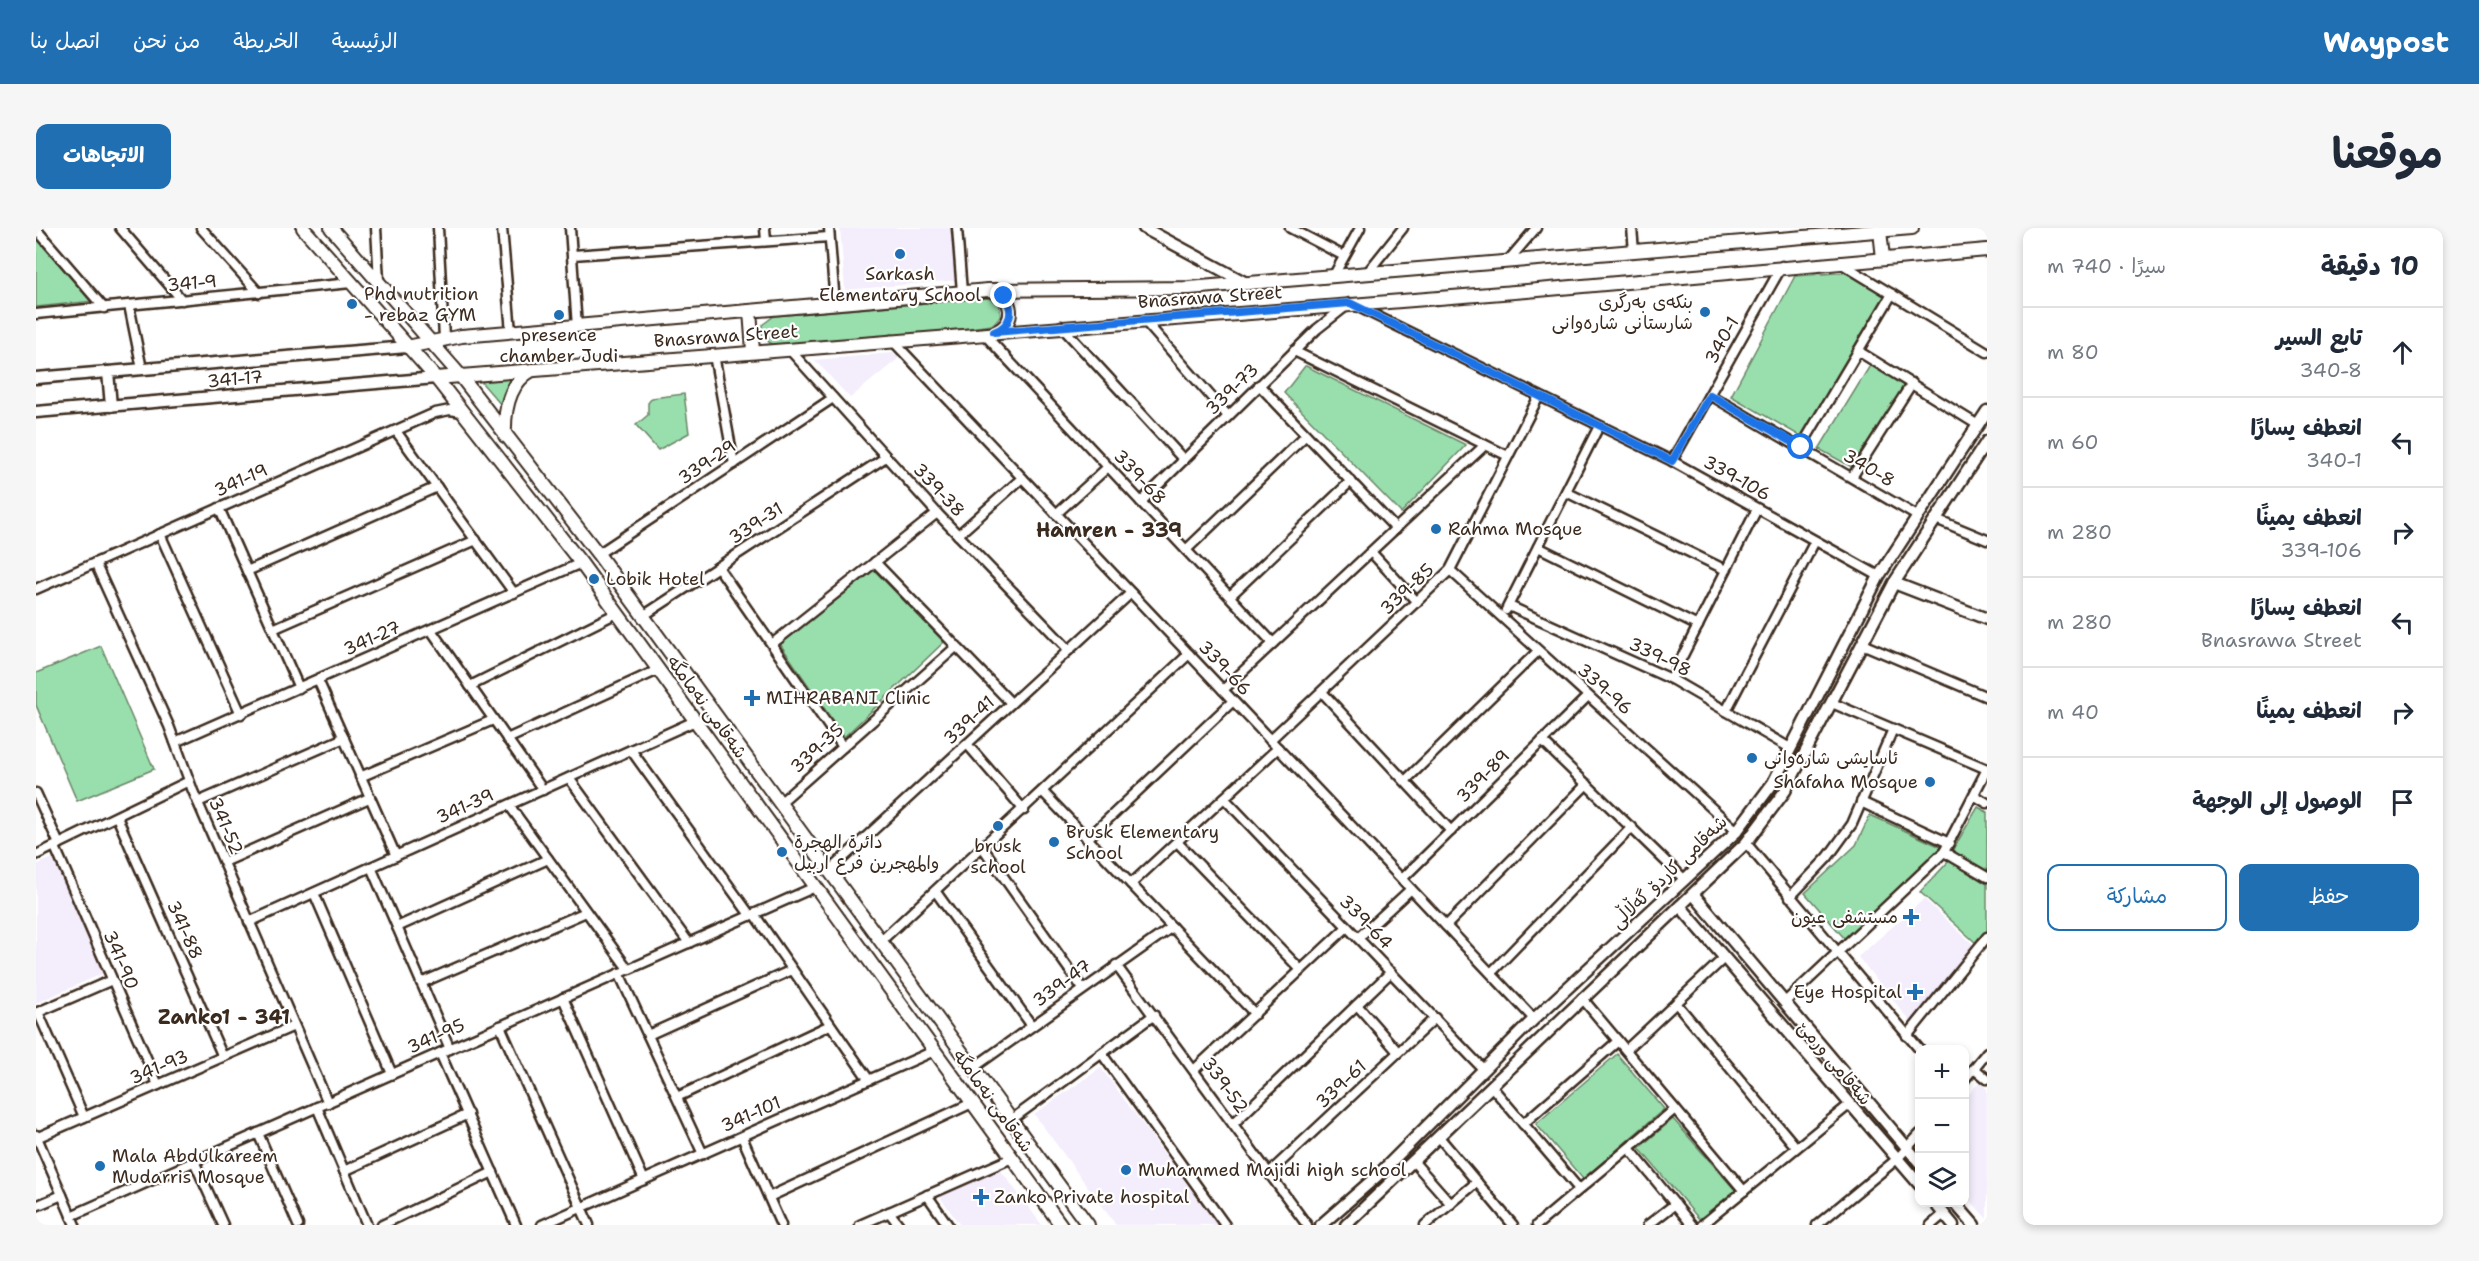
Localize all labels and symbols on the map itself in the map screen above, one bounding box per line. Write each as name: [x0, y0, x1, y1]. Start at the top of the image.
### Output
marker: Sarkash Elementary School: [893, 247, 907, 261]
place label: Sarkash Elementary School: [819, 262, 982, 307]
street label: 341-9: [166, 269, 218, 297]
street label: Bnasrawa Street: [1137, 280, 1283, 314]
place label: Phd nutrition - rebaz GYM: [364, 282, 479, 327]
route end: [990, 282, 1016, 308]
place label: بنكەی بەرگری شارستانی شارەوانی: [1552, 290, 1693, 335]
marker: Phd nutrition - rebaz GYM: [345, 297, 359, 311]
marker: بنكەی بەرگری شارستانی شارەوانی: [1698, 305, 1712, 319]
marker: presence chamber Judi: [552, 308, 566, 322]
street label: 340-1: [1699, 312, 1745, 368]
street label: Bnasrawa Street: [653, 319, 799, 353]
place label: presence chamber Judi: [500, 323, 618, 368]
street label: 339-73: [1200, 358, 1264, 420]
street label: 341-17: [206, 365, 264, 393]
route start: [1787, 433, 1813, 459]
street label: 339-29: [673, 434, 741, 490]
street label: 340-8: [1839, 443, 1899, 493]
street label: 339-68: [1108, 444, 1172, 510]
street label: 339-106: [1699, 450, 1775, 506]
street label: 341-19: [210, 458, 272, 502]
street label: 339-38: [908, 458, 970, 522]
street label: 339-31: [724, 497, 788, 549]
district label: Hamren - 339: [1036, 517, 1182, 543]
place label: Rahma Mosque: [1448, 517, 1582, 541]
marker: Rahma Mosque: [1429, 522, 1443, 536]
street label: 339-85: [1375, 558, 1439, 620]
place label: Lobik Hotel: [606, 567, 705, 591]
marker: Lobik Hotel: [587, 572, 601, 586]
street label: 341-27: [340, 615, 404, 661]
street label: 339-98: [1625, 632, 1695, 682]
street label: 339-66: [1193, 635, 1257, 701]
street label: شەقامی نەمامگە: [661, 651, 753, 763]
street label: 339-96: [1572, 658, 1638, 720]
place label: MIHRABANI Clinic: [766, 686, 931, 710]
marker: MIHRABANI Clinic: [743, 689, 761, 707]
street label: 339-41: [938, 690, 1000, 750]
street label: 339-35: [785, 718, 849, 778]
street label: 339-89: [1451, 744, 1515, 808]
place label: ئاسایشی شارەوانی: [1764, 746, 1898, 770]
marker: ئاسایشی شارەوانی: [1745, 751, 1759, 765]
place label: Shafaha Mosque: [1773, 770, 1918, 794]
marker: Shafaha Mosque: [1923, 775, 1937, 789]
street label: 341-39: [432, 783, 498, 829]
street label: 341-52: [203, 794, 249, 858]
street label: شەقامی کاردۆ گەڵاڵی: [1605, 809, 1732, 934]
marker: brusk school: [991, 819, 1005, 833]
place label: Brusk Elementary School: [1066, 820, 1219, 865]
place label: دائرة الهجرة والمهجرين فرع اربيل: [794, 830, 939, 875]
place label: brusk school: [970, 834, 1026, 879]
marker: Brusk Elementary School: [1047, 835, 1061, 849]
marker: دائرة الهجرة والمهجرين فرع اربيل: [775, 845, 789, 859]
street label: 339-64: [1334, 889, 1398, 955]
street label: 341-88: [161, 897, 209, 963]
place label: مستشفى عيون: [1791, 905, 1898, 929]
marker: مستشفى عيون: [1902, 908, 1920, 926]
street label: 341-90: [98, 927, 144, 993]
street label: 339-47: [1028, 954, 1096, 1012]
place label: Eye Hospital: [1794, 980, 1903, 1004]
marker: Eye Hospital: [1906, 983, 1924, 1001]
district label: Zanko1 - 341: [158, 1004, 290, 1030]
street label: 341-95: [404, 1013, 468, 1059]
street label: شەقامی ورمێ: [1793, 1016, 1877, 1110]
street label: 341-93: [126, 1044, 192, 1090]
street label: شەقامی نەمامگە: [947, 1045, 1039, 1157]
street label: 339-52: [1196, 1052, 1254, 1118]
street label: 339-61: [1310, 1054, 1372, 1114]
street label: 341-101: [717, 1090, 785, 1138]
place label: Mala Abdulkareem Mudarris Mosque: [112, 1144, 278, 1189]
place label: Muhammed Majidi high school: [1138, 1158, 1407, 1182]
marker: Mala Abdulkareem Mudarris Mosque: [93, 1159, 107, 1173]
marker: Muhammed Majidi high school: [1119, 1163, 1133, 1177]
place label: Zanko Private hospital: [994, 1185, 1190, 1209]
marker: Zanko Private hospital: [972, 1188, 990, 1206]

